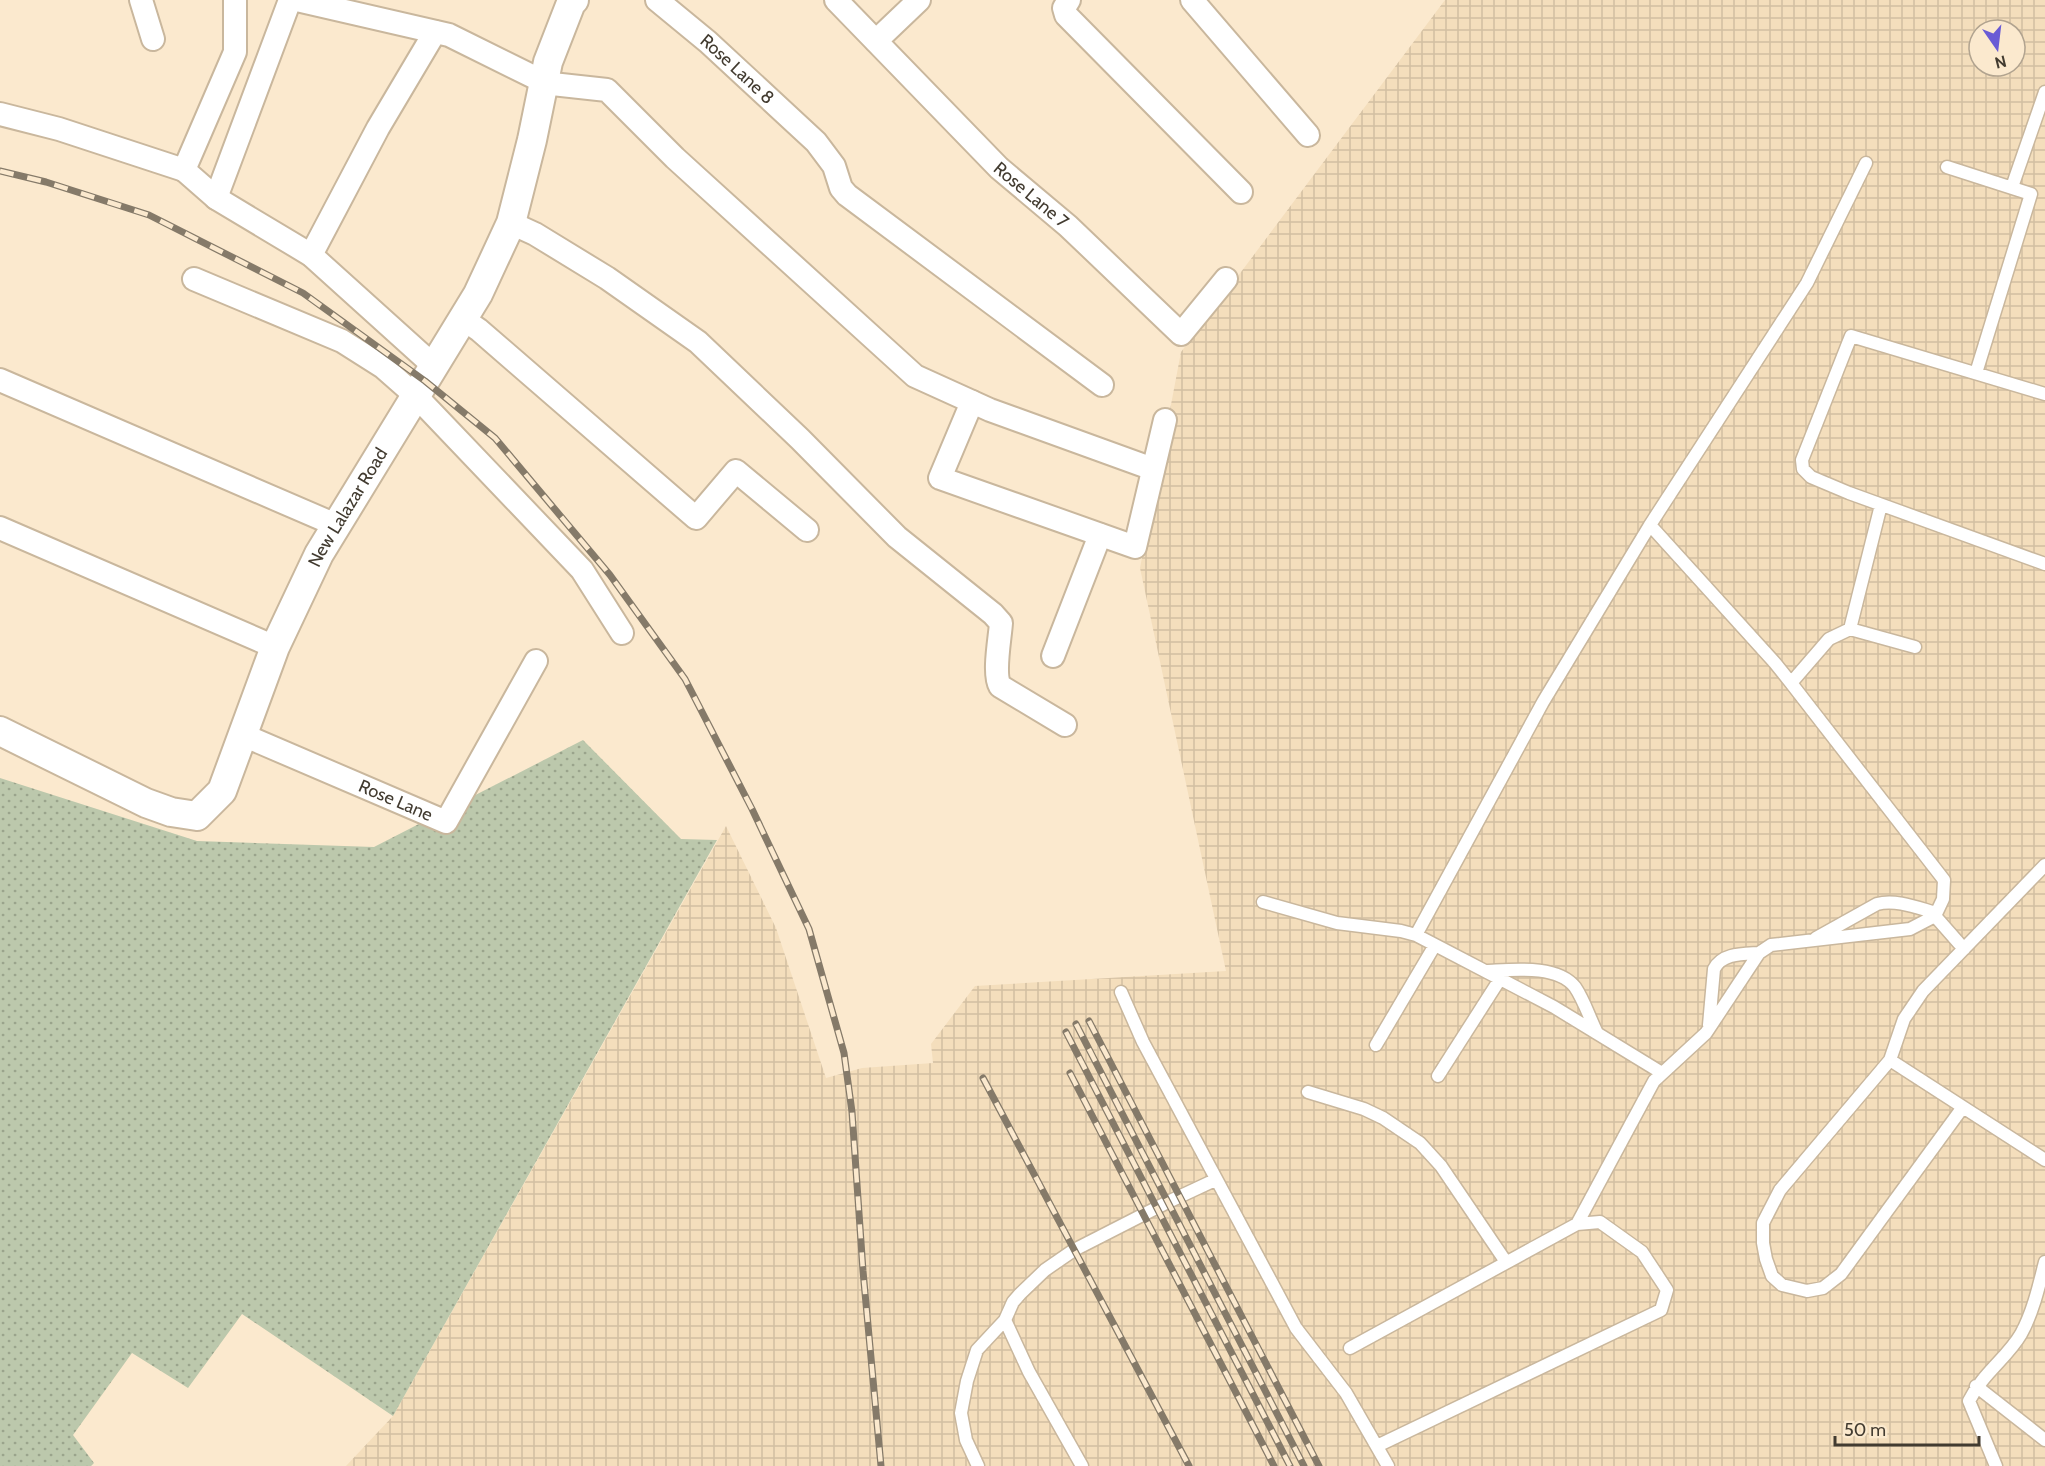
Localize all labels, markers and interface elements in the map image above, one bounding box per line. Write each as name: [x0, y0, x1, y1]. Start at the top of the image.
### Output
north arrow: [1967, 18, 2027, 78]
street label: Rose Lane 8: [696, 29, 779, 109]
text: N: [1993, 51, 2008, 73]
street label: Rose Lane 7: [989, 157, 1073, 233]
street label: New Lalazar Road: [304, 444, 392, 570]
street label: Rose Lane: [355, 775, 436, 826]
scale bar: [1835, 1409, 1979, 1447]
text: 50 m: [1844, 1419, 1886, 1441]

